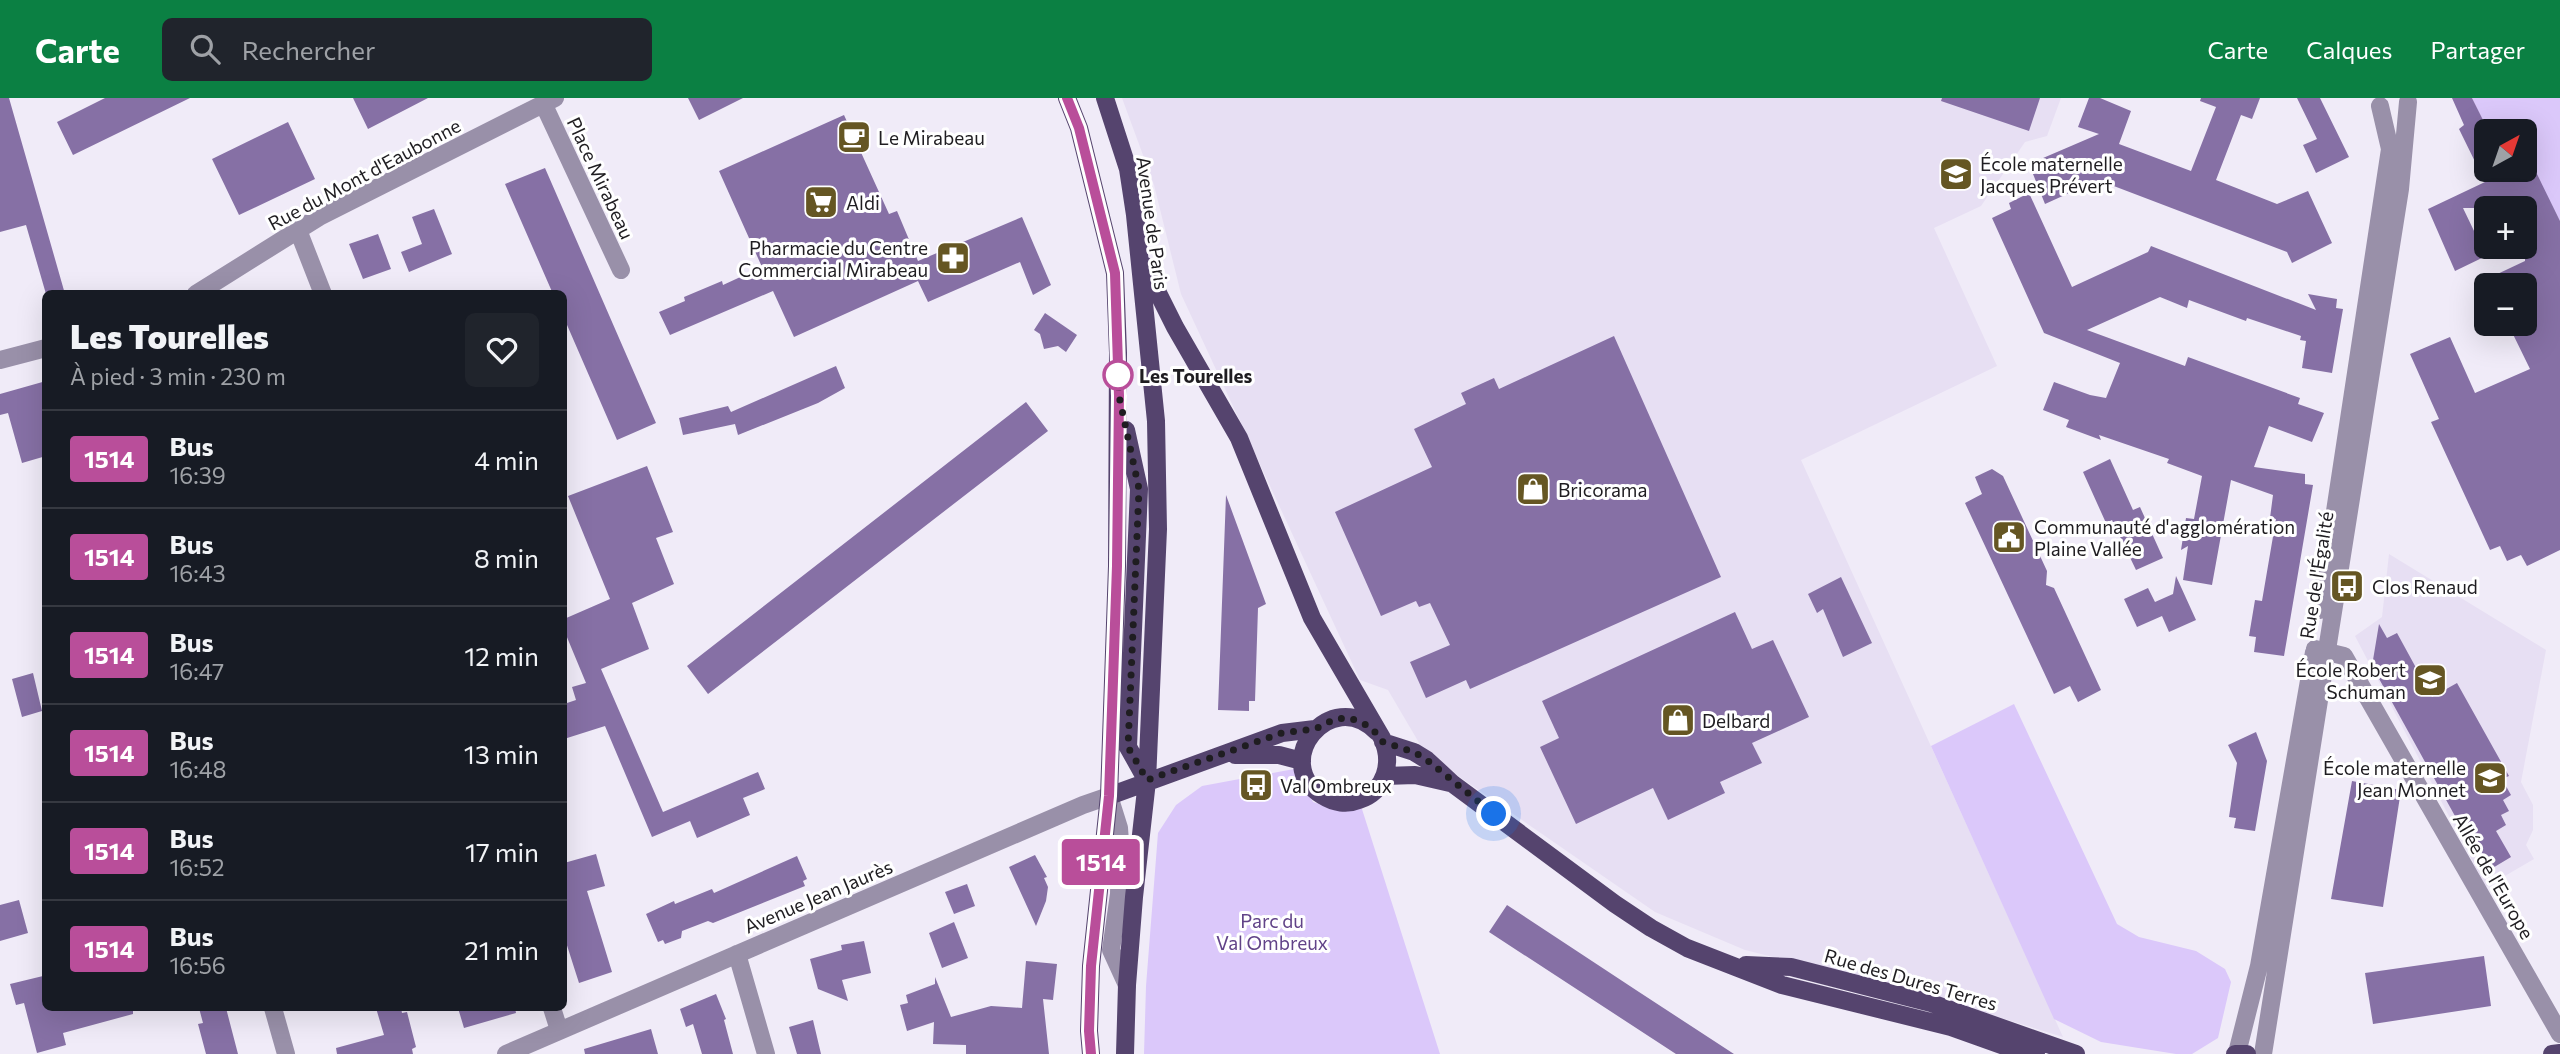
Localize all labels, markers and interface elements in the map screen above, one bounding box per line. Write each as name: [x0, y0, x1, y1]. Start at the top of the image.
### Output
search box: [162, 18, 652, 81]
text: Carte: [35, 29, 120, 70]
icon: search: [186, 30, 224, 68]
text: Rechercher: [242, 34, 375, 65]
text: Carte: [2207, 35, 2268, 64]
text: Calques: [2306, 35, 2392, 64]
text: Partager: [2430, 35, 2525, 64]
street label: Rue du Mont d'Eaubonne: [264, 113, 464, 235]
street label: Place Mirabeau: [563, 113, 639, 243]
cafe icon: Le Mirabeau: [835, 118, 873, 156]
north arrow: [2474, 119, 2538, 182]
map controls: [2474, 119, 2537, 336]
place label: Le Mirabeau: [878, 126, 985, 149]
place label: École maternelle Jacques Prévert: [1980, 152, 2123, 197]
street label: Avenue de Paris: [1132, 155, 1174, 291]
school or university icon: École maternelle Jacques Prévert: [1937, 155, 1975, 193]
supermarket icon: Aldi: [802, 183, 840, 221]
place label: Aldi: [846, 191, 880, 214]
button: +: [2474, 196, 2537, 259]
place label: Pharmacie du Centre Commercial Mirabeau: [738, 236, 928, 281]
pharmacy icon: Pharmacie du Centre Commercial Mirabeau: [934, 239, 972, 277]
button: −: [2474, 273, 2537, 336]
button: heart: [465, 313, 539, 387]
text: Les Tourelles: [70, 315, 269, 356]
marker: Les Tourelles: [1103, 360, 1133, 390]
text: À pied · 3 min · 230 m: [70, 362, 286, 390]
place label: Les Tourelles: [1139, 364, 1253, 387]
text: Bus: [169, 430, 214, 461]
text: 1514: [84, 444, 134, 473]
text: 4 min: [474, 444, 539, 475]
text: 16:39: [169, 461, 226, 489]
shop icon: Bricorama: [1514, 470, 1552, 508]
place label: Bricorama: [1558, 478, 1647, 501]
street label: Rue de l'Égalité: [2295, 510, 2337, 640]
place label: Communauté d'agglomération Plaine Vallée: [2034, 515, 2295, 560]
public building icon: Communauté d'agglomération Plaine Vallée: [1990, 518, 2028, 556]
text: Bus: [169, 528, 214, 559]
text: 1514: [84, 542, 134, 571]
text: 8 min: [474, 542, 539, 573]
text: 16:43: [169, 559, 226, 587]
bus stop icon: Clos Renaud: [2328, 567, 2366, 605]
place label: Clos Renaud: [2372, 575, 2478, 598]
text: Bus: [169, 626, 214, 657]
text: 1514: [84, 640, 134, 669]
text: 12 min: [464, 640, 539, 671]
text: 16:47: [169, 657, 224, 685]
place label: École Robert Schuman: [2295, 658, 2406, 703]
school or university icon: École Robert Schuman: [2411, 661, 2449, 699]
shop icon: Delbard: [1659, 701, 1697, 739]
place label: Delbard: [1702, 709, 1770, 732]
text: Bus: [169, 724, 214, 755]
text: 1514: [84, 738, 134, 767]
text: 13 min: [464, 738, 539, 769]
text: 16:48: [169, 755, 226, 783]
place label: École maternelle Jean Monnet: [2323, 756, 2466, 801]
school or university icon: École maternelle Jean Monnet: [2471, 759, 2509, 797]
bus stop icon: Val Ombreux: [1237, 766, 1275, 804]
place label: Val Ombreux: [1280, 774, 1392, 797]
your location: [1476, 796, 1511, 831]
street label: Allée de l'Europe: [2449, 809, 2539, 943]
text: Bus: [169, 822, 214, 853]
text: 1514: [84, 836, 134, 865]
text: 17 min: [465, 836, 539, 867]
line badge: 1514: [1052, 839, 1150, 885]
text: 1514: [1076, 847, 1126, 876]
text: 16:52: [169, 853, 225, 881]
street label: Avenue Jean Jaurès: [740, 854, 896, 938]
park label: Parc du Val Ombreux: [1216, 909, 1328, 954]
text: Bus: [169, 920, 214, 951]
text: 1514: [84, 934, 134, 963]
text: 21 min: [464, 934, 539, 965]
street label: Rue des Dures Terres: [1822, 943, 2000, 1015]
text: 16:56: [169, 951, 226, 979]

